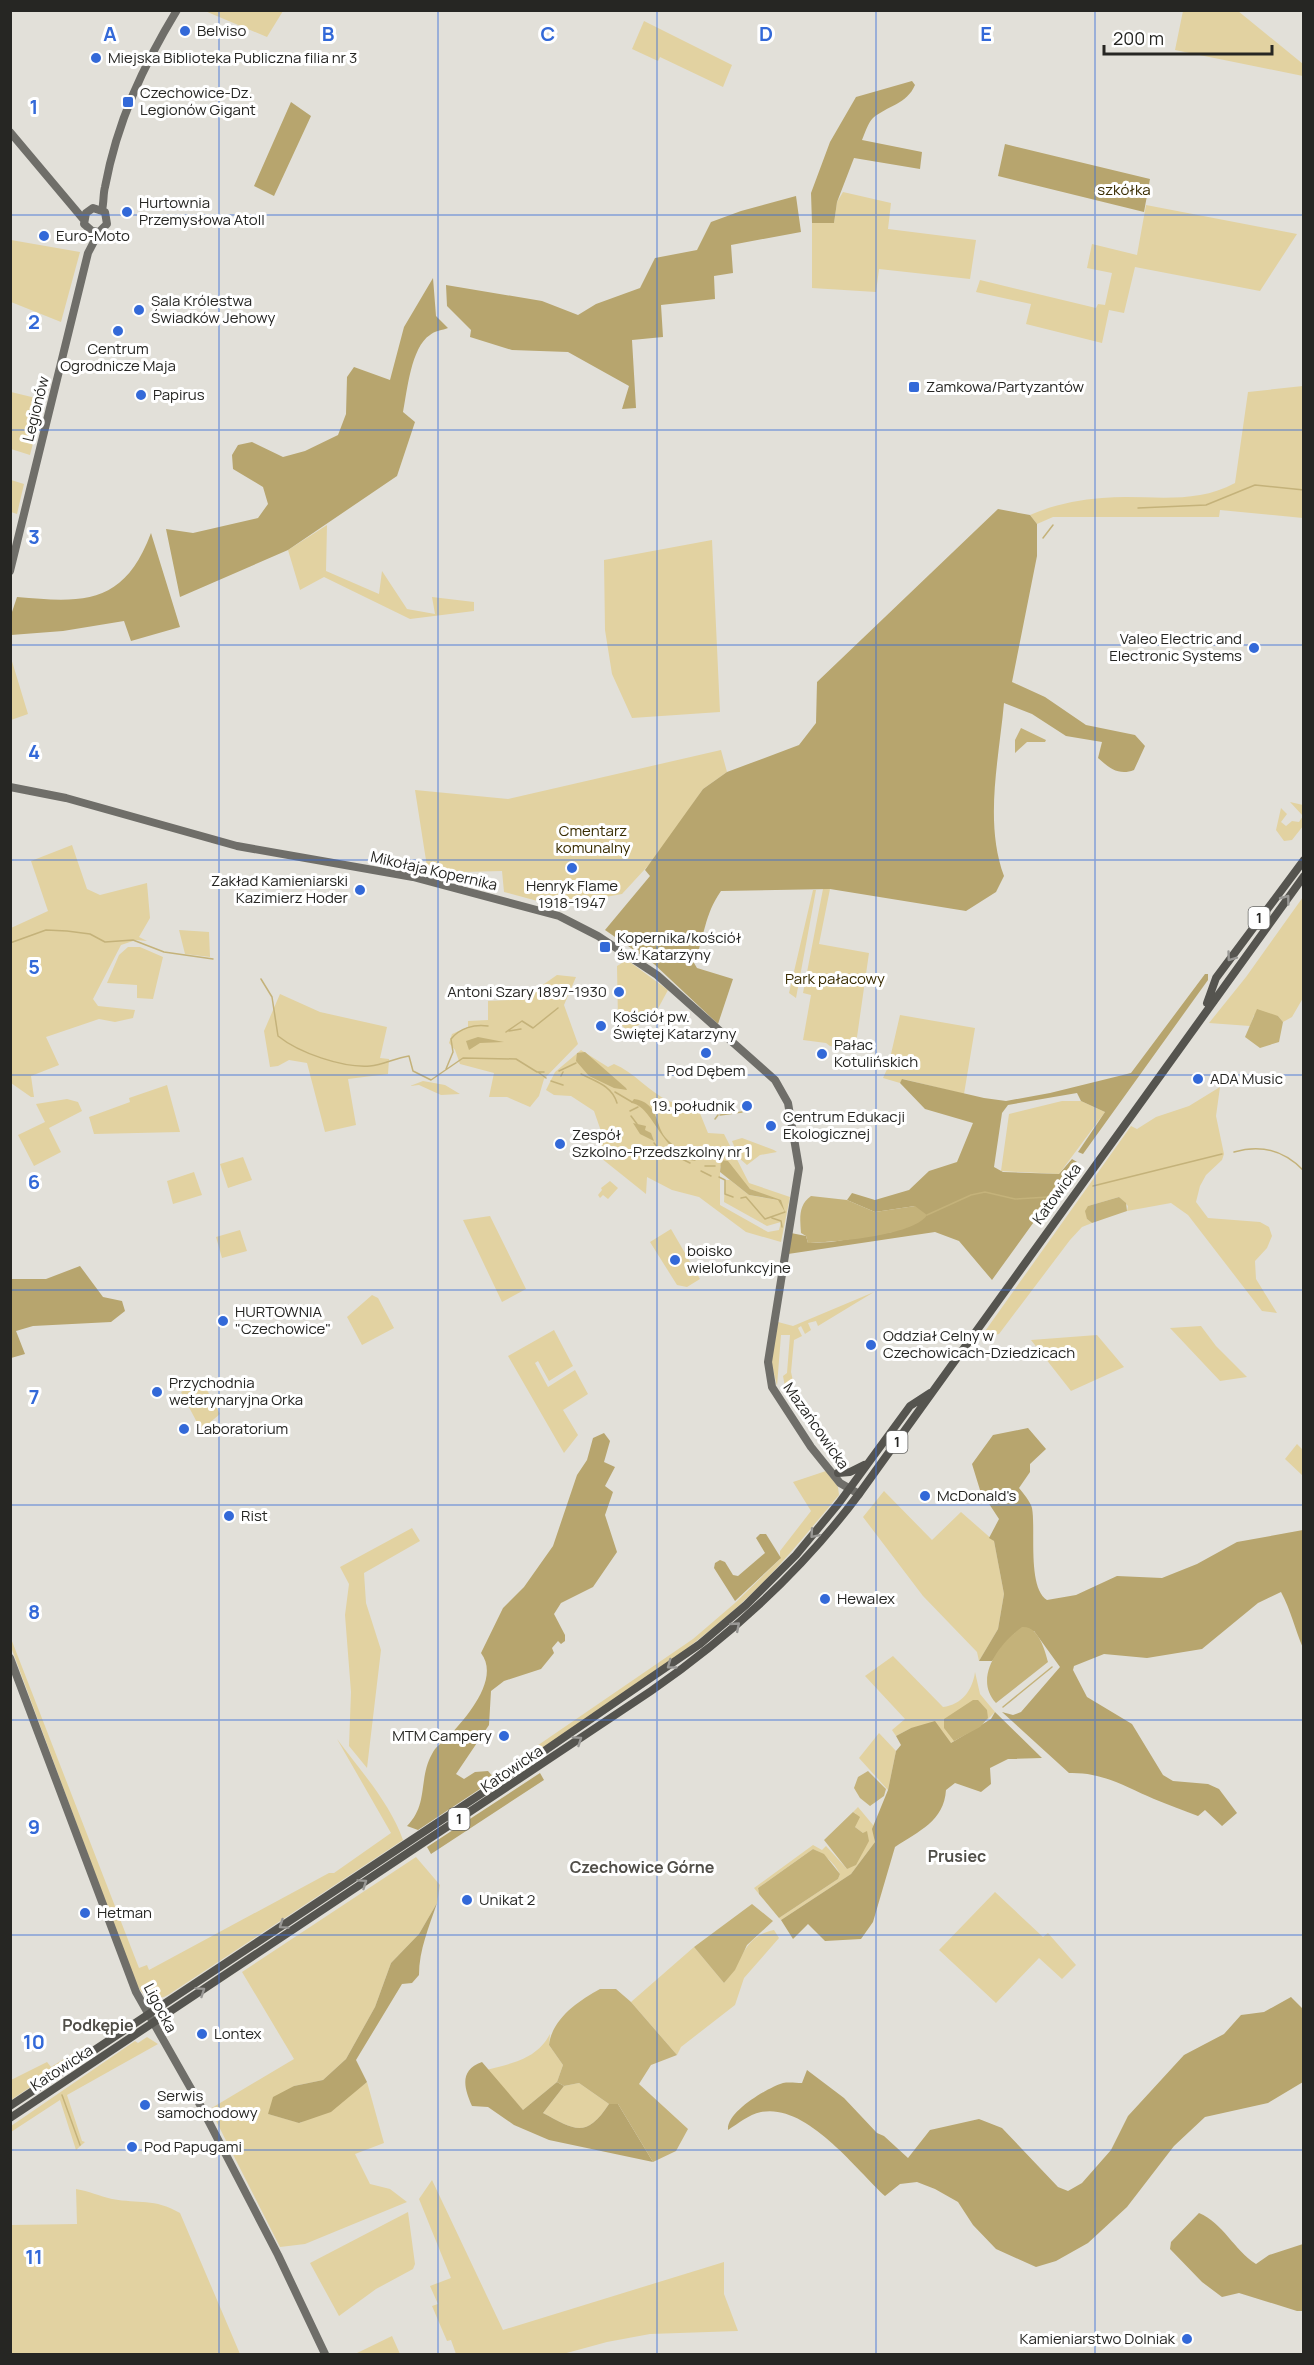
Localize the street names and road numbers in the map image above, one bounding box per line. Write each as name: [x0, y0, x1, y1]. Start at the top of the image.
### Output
street label: Legionów: [17, 374, 54, 444]
street label: Mikołaja Kopernika: [369, 846, 500, 895]
road number: 1: [1248, 907, 1270, 929]
street label: Katowicka: [1027, 1159, 1086, 1228]
street label: Mazańcowicka: [779, 1378, 854, 1473]
road number: 1: [886, 1431, 908, 1453]
street label: Katowicka: [477, 1740, 547, 1797]
road number: 1: [448, 1808, 470, 1830]
street label: Ligocka: [139, 1979, 182, 2036]
street label: Katowicka: [26, 2040, 97, 2096]

